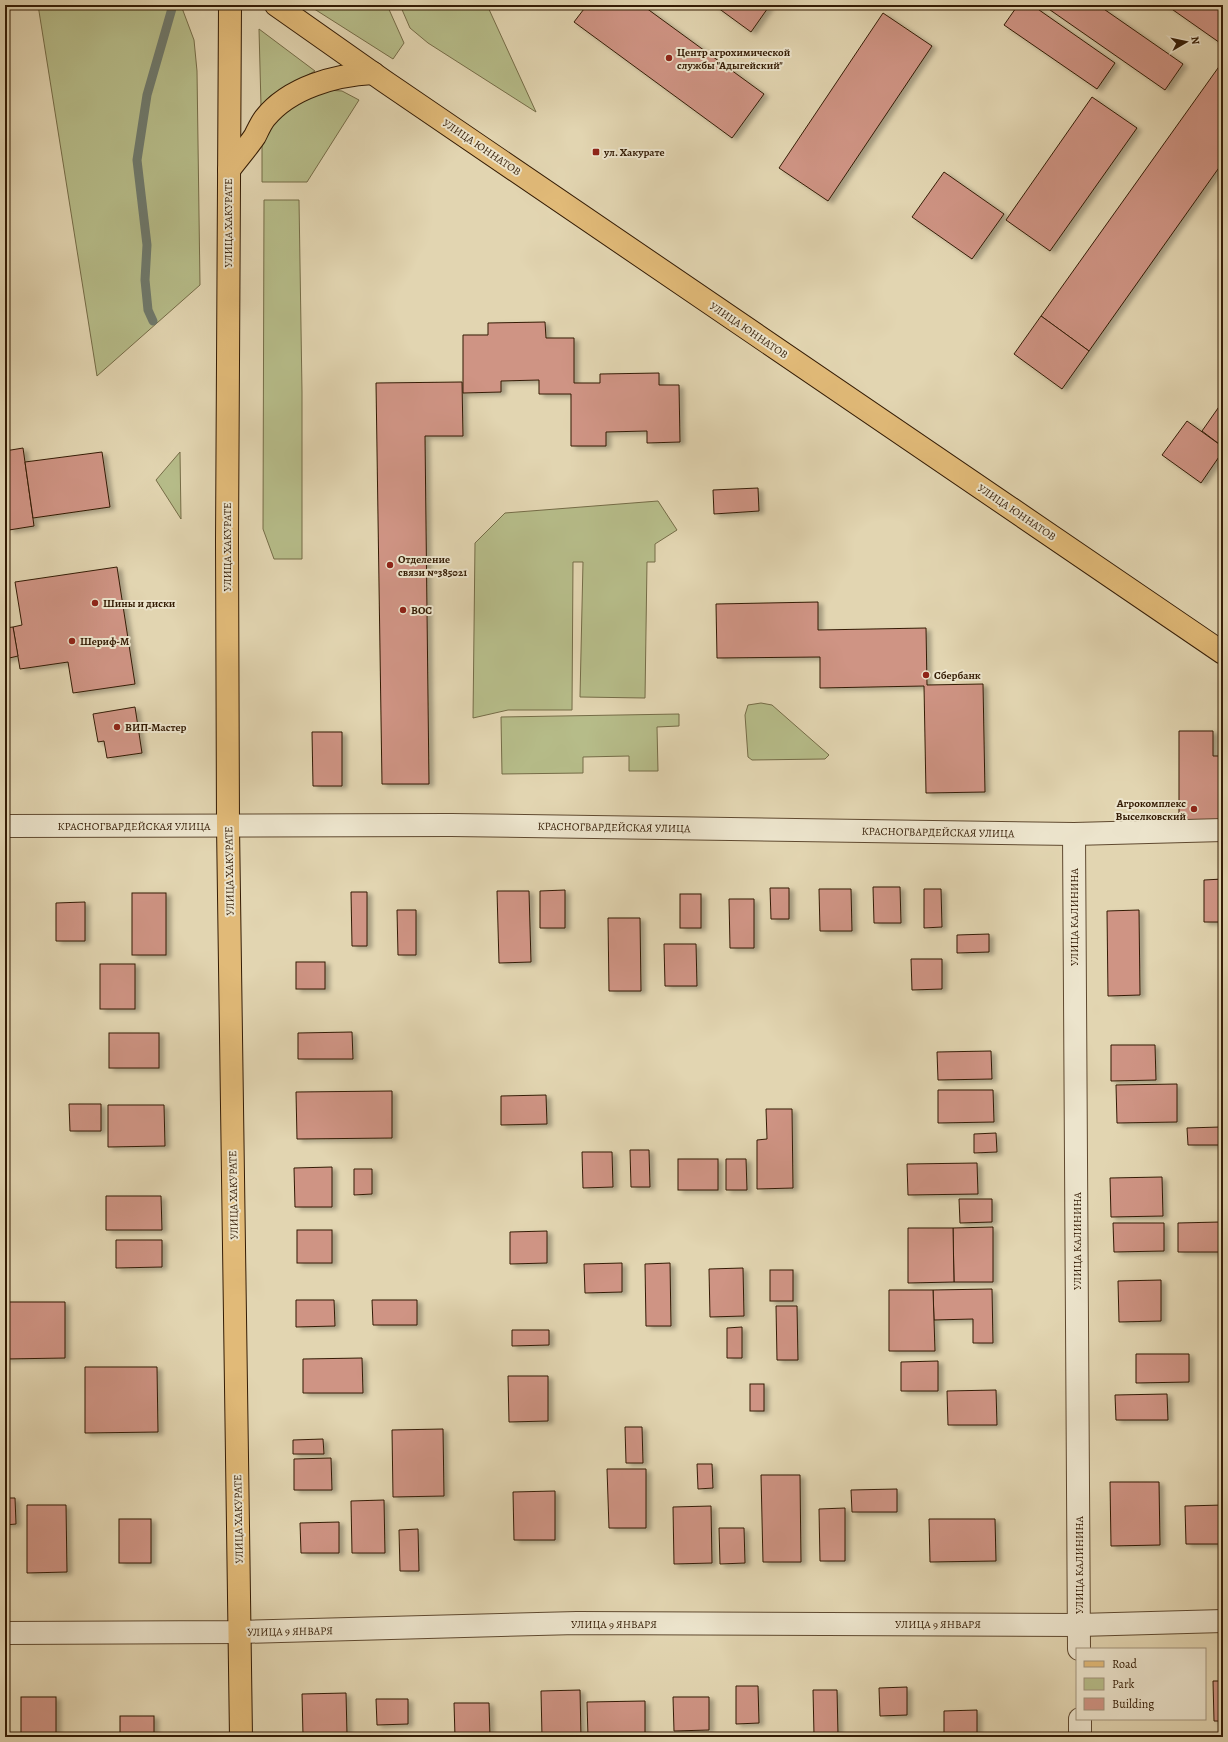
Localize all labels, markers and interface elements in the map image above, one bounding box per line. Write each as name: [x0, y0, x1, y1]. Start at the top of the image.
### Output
north arrow: [1166, 22, 1206, 62]
text: N: [1187, 35, 1203, 46]
place label: Центр агрохимической службы "Адыгейский": [677, 45, 791, 73]
marker: Центр агрохимической службы "Адыгейский": [664, 53, 674, 63]
street label: УЛИЦА ЮННАТОВ: [440, 116, 524, 179]
place label: ул. Хакурате: [603, 145, 665, 160]
marker: ул. Хакурате: [591, 147, 601, 157]
street label: УЛИЦА ХАКУРАТЕ: [221, 178, 236, 268]
street label: УЛИЦА ЮННАТОВ: [707, 299, 791, 362]
street label: УЛИЦА ЮННАТОВ: [975, 481, 1059, 544]
street label: УЛИЦА ХАКУРАТЕ: [220, 502, 235, 592]
place label: Отделение связи №385021: [398, 552, 467, 580]
marker: Отделение связи №385021: [385, 560, 395, 570]
place label: Шины и диски: [103, 596, 176, 611]
marker: Шины и диски: [90, 598, 100, 608]
place label: ВОС: [411, 603, 432, 618]
marker: ВОС: [398, 605, 408, 615]
place label: Шериф-М: [80, 634, 129, 649]
marker: Шериф-М: [67, 636, 77, 646]
place label: Сбербанк: [934, 668, 981, 683]
marker: Сбербанк: [921, 670, 931, 680]
place label: ВИП-Мастер: [125, 720, 187, 735]
marker: ВИП-Мастер: [112, 722, 122, 732]
place label: Агрокомплекс Выселковский: [1116, 796, 1186, 824]
marker: Агрокомплекс Выселковский: [1189, 804, 1199, 814]
street label: КРАСНОГВАРДЕЙСКАЯ УЛИЦА: [58, 819, 211, 834]
street label: КРАСНОГВАРДЕЙСКАЯ УЛИЦА: [537, 819, 691, 836]
street label: КРАСНОГВАРДЕЙСКАЯ УЛИЦА: [861, 824, 1015, 841]
street label: УЛИЦА ХАКУРАТЕ: [221, 826, 238, 916]
street label: УЛИЦА КАЛИНИНА: [1067, 867, 1082, 966]
street label: УЛИЦА ХАКУРАТЕ: [225, 1150, 242, 1240]
street label: УЛИЦА КАЛИНИНА: [1070, 1191, 1085, 1290]
street label: УЛИЦА ХАКУРАТЕ: [230, 1474, 247, 1564]
street label: УЛИЦА КАЛИНИНА: [1072, 1515, 1087, 1614]
street label: УЛИЦА 9 ЯНВАРЯ: [571, 1617, 657, 1632]
street label: УЛИЦА 9 ЯНВАРЯ: [895, 1617, 981, 1632]
street label: УЛИЦА 9 ЯНВАРЯ: [247, 1623, 333, 1640]
legend: [1076, 1648, 1206, 1720]
text: Road: [1112, 1656, 1138, 1672]
text: Park: [1112, 1676, 1135, 1692]
text: Building: [1112, 1696, 1154, 1712]

